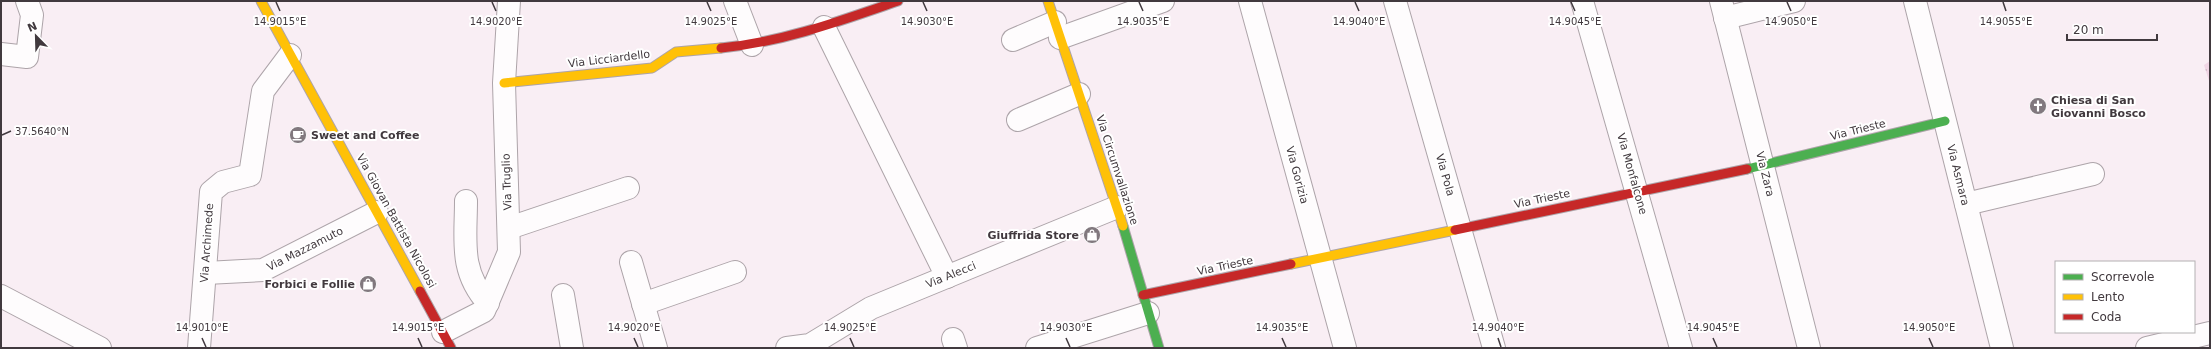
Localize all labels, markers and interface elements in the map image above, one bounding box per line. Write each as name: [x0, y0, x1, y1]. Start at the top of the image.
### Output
north arrow: [16, 16, 56, 56]
text: 14.9015°E: [254, 16, 306, 27]
text: 14.9020°E: [470, 16, 522, 27]
text: 14.9025°E: [685, 16, 737, 27]
text: 14.9030°E: [901, 16, 953, 27]
text: 14.9035°E: [1117, 16, 1169, 27]
text: 14.9040°E: [1333, 16, 1385, 27]
text: 14.9045°E: [1549, 16, 1601, 27]
text: 14.9050°E: [1765, 16, 1817, 27]
text: 14.9055°E: [1980, 16, 2032, 27]
scale bar: [2067, 16, 2157, 42]
text: N: [26, 19, 39, 35]
text: 20 m: [2073, 23, 2104, 37]
street label: Via Licciardello: [567, 47, 651, 70]
place label: Chiesa di San Giovanni Bosco: [2051, 94, 2146, 120]
church icon: Chiesa di San Giovanni Bosco: [2028, 96, 2048, 116]
street label: Via Circumvallazione: [1093, 113, 1141, 227]
street label: Via Trieste: [1829, 117, 1887, 143]
cafe icon: Sweet and Coffee: [288, 125, 308, 145]
text: 37.5640°N: [15, 126, 69, 137]
place label: Sweet and Coffee: [311, 129, 420, 142]
street label: Via Monfalcone: [1614, 132, 1650, 216]
street label: Via Asmara: [1944, 143, 1972, 207]
street label: Via Gorizia: [1283, 145, 1311, 205]
street label: Via Zara: [1753, 150, 1777, 198]
street label: Via Giovan Battista Nicolosi: [354, 152, 438, 290]
street label: Via Pola: [1433, 152, 1457, 198]
street label: Via Truglio: [499, 153, 514, 211]
street label: Via Trieste: [1513, 187, 1571, 211]
street label: Via Archimede: [198, 203, 216, 283]
street label: Via Mazzamuto: [265, 224, 346, 274]
shop icon: Giuffrida Store: [1082, 225, 1102, 245]
place label: Giuffrida Store: [988, 229, 1079, 242]
street label: Via Trieste: [1196, 254, 1254, 278]
street label: Via Alecci: [924, 259, 978, 291]
legend: [2055, 261, 2195, 333]
text: Scorrevole: [2091, 270, 2155, 284]
shop icon: Forbici e Follie: [358, 274, 378, 294]
place label: Forbici e Follie: [264, 278, 355, 291]
text: Lento: [2091, 290, 2125, 304]
text: Coda: [2091, 310, 2122, 324]
text: 14.9010°E: [176, 322, 228, 333]
text: 14.9015°E: [392, 322, 444, 333]
text: 14.9020°E: [608, 322, 660, 333]
text: 14.9025°E: [824, 322, 876, 333]
text: 14.9030°E: [1040, 322, 1092, 333]
text: 14.9035°E: [1256, 322, 1308, 333]
text: 14.9040°E: [1472, 322, 1524, 333]
text: 14.9045°E: [1687, 322, 1739, 333]
text: 14.9050°E: [1903, 322, 1955, 333]

